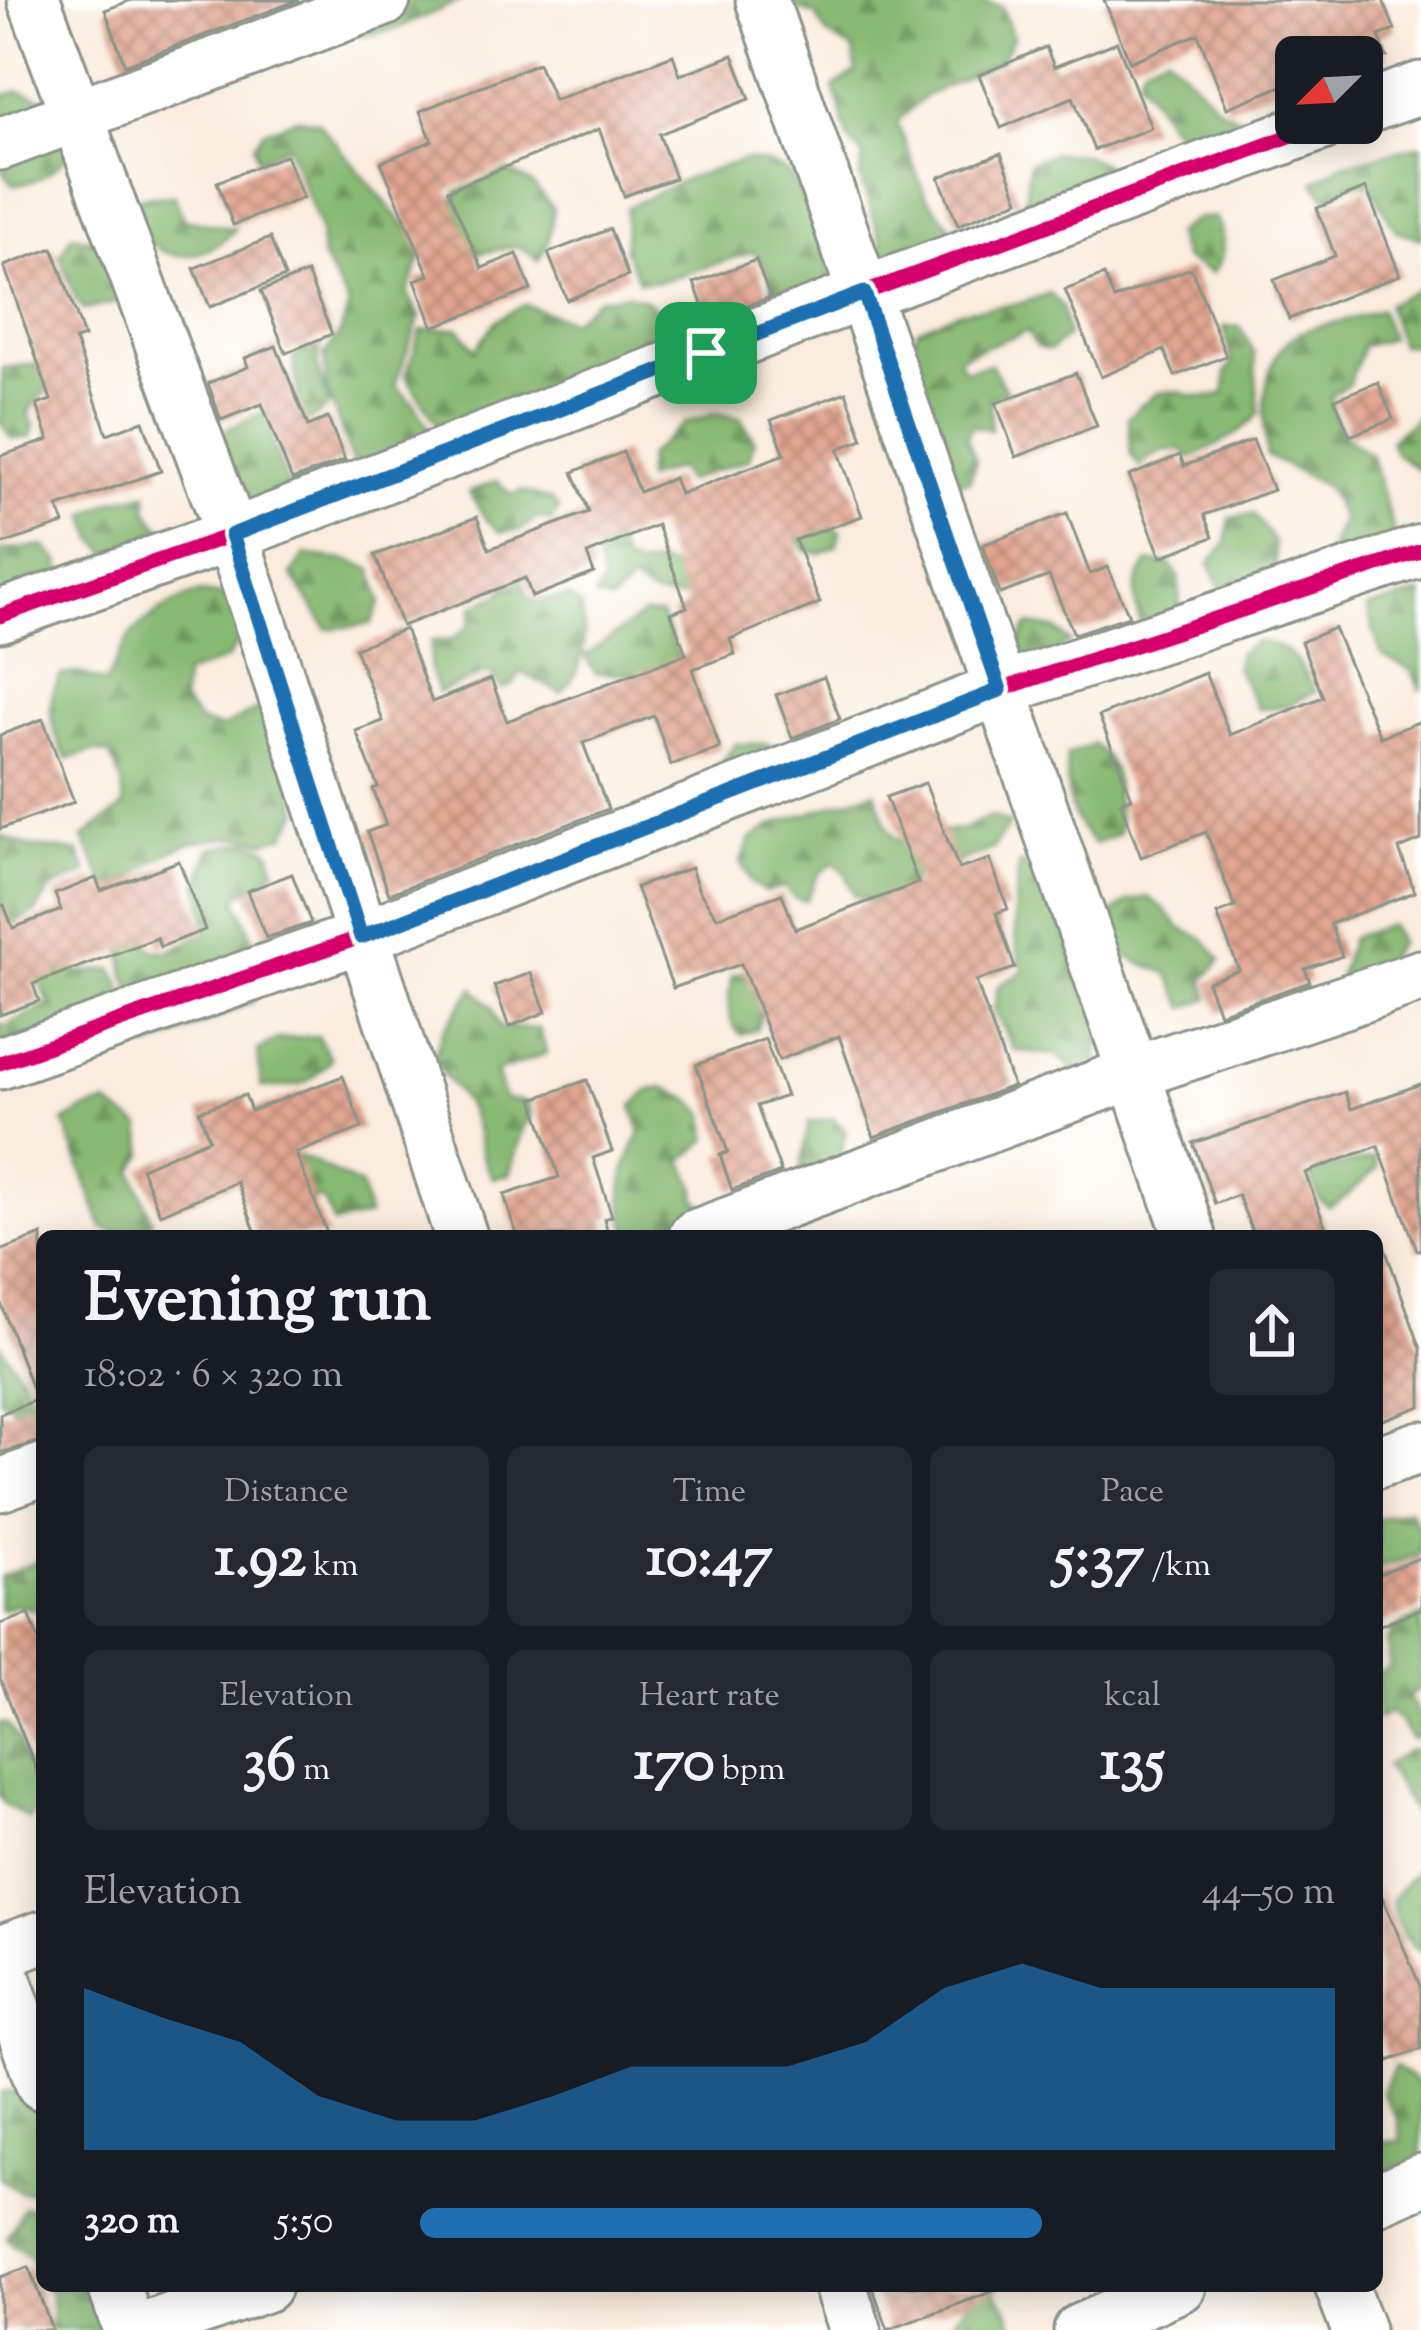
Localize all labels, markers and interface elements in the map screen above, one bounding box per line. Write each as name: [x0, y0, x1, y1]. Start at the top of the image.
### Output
north arrow: [1275, 36, 1383, 144]
map controls: [1275, 36, 1383, 144]
pin: [655, 302, 757, 404]
icon: arrive: [673, 320, 739, 386]
text: Evening run: [84, 1256, 431, 1351]
button: share: [1209, 1269, 1335, 1395]
text: 18:02 · 6 × 320 m: [84, 1349, 343, 1405]
text: Distance: [224, 1469, 349, 1517]
text: Time: [673, 1469, 746, 1517]
text: Pace: [1101, 1469, 1164, 1517]
text: 1.92: [215, 1517, 306, 1604]
text: 10:47: [646, 1517, 773, 1604]
text: 5:37: [1054, 1517, 1144, 1604]
text: km: [306, 1543, 358, 1591]
text: /km: [1144, 1543, 1211, 1591]
text: Elevation: [220, 1673, 353, 1721]
text: Heart rate: [639, 1673, 780, 1721]
text: kcal: [1104, 1673, 1161, 1721]
text: 36: [243, 1721, 296, 1808]
text: 170: [634, 1721, 715, 1808]
text: 135: [1100, 1721, 1165, 1808]
text: m: [296, 1747, 330, 1795]
text: bpm: [715, 1747, 785, 1795]
text: Elevation: [84, 1866, 242, 1922]
text: 44–50 m: [1202, 1866, 1335, 1922]
text: 320 m: [84, 2195, 179, 2251]
text: 5:50: [276, 2195, 333, 2251]

